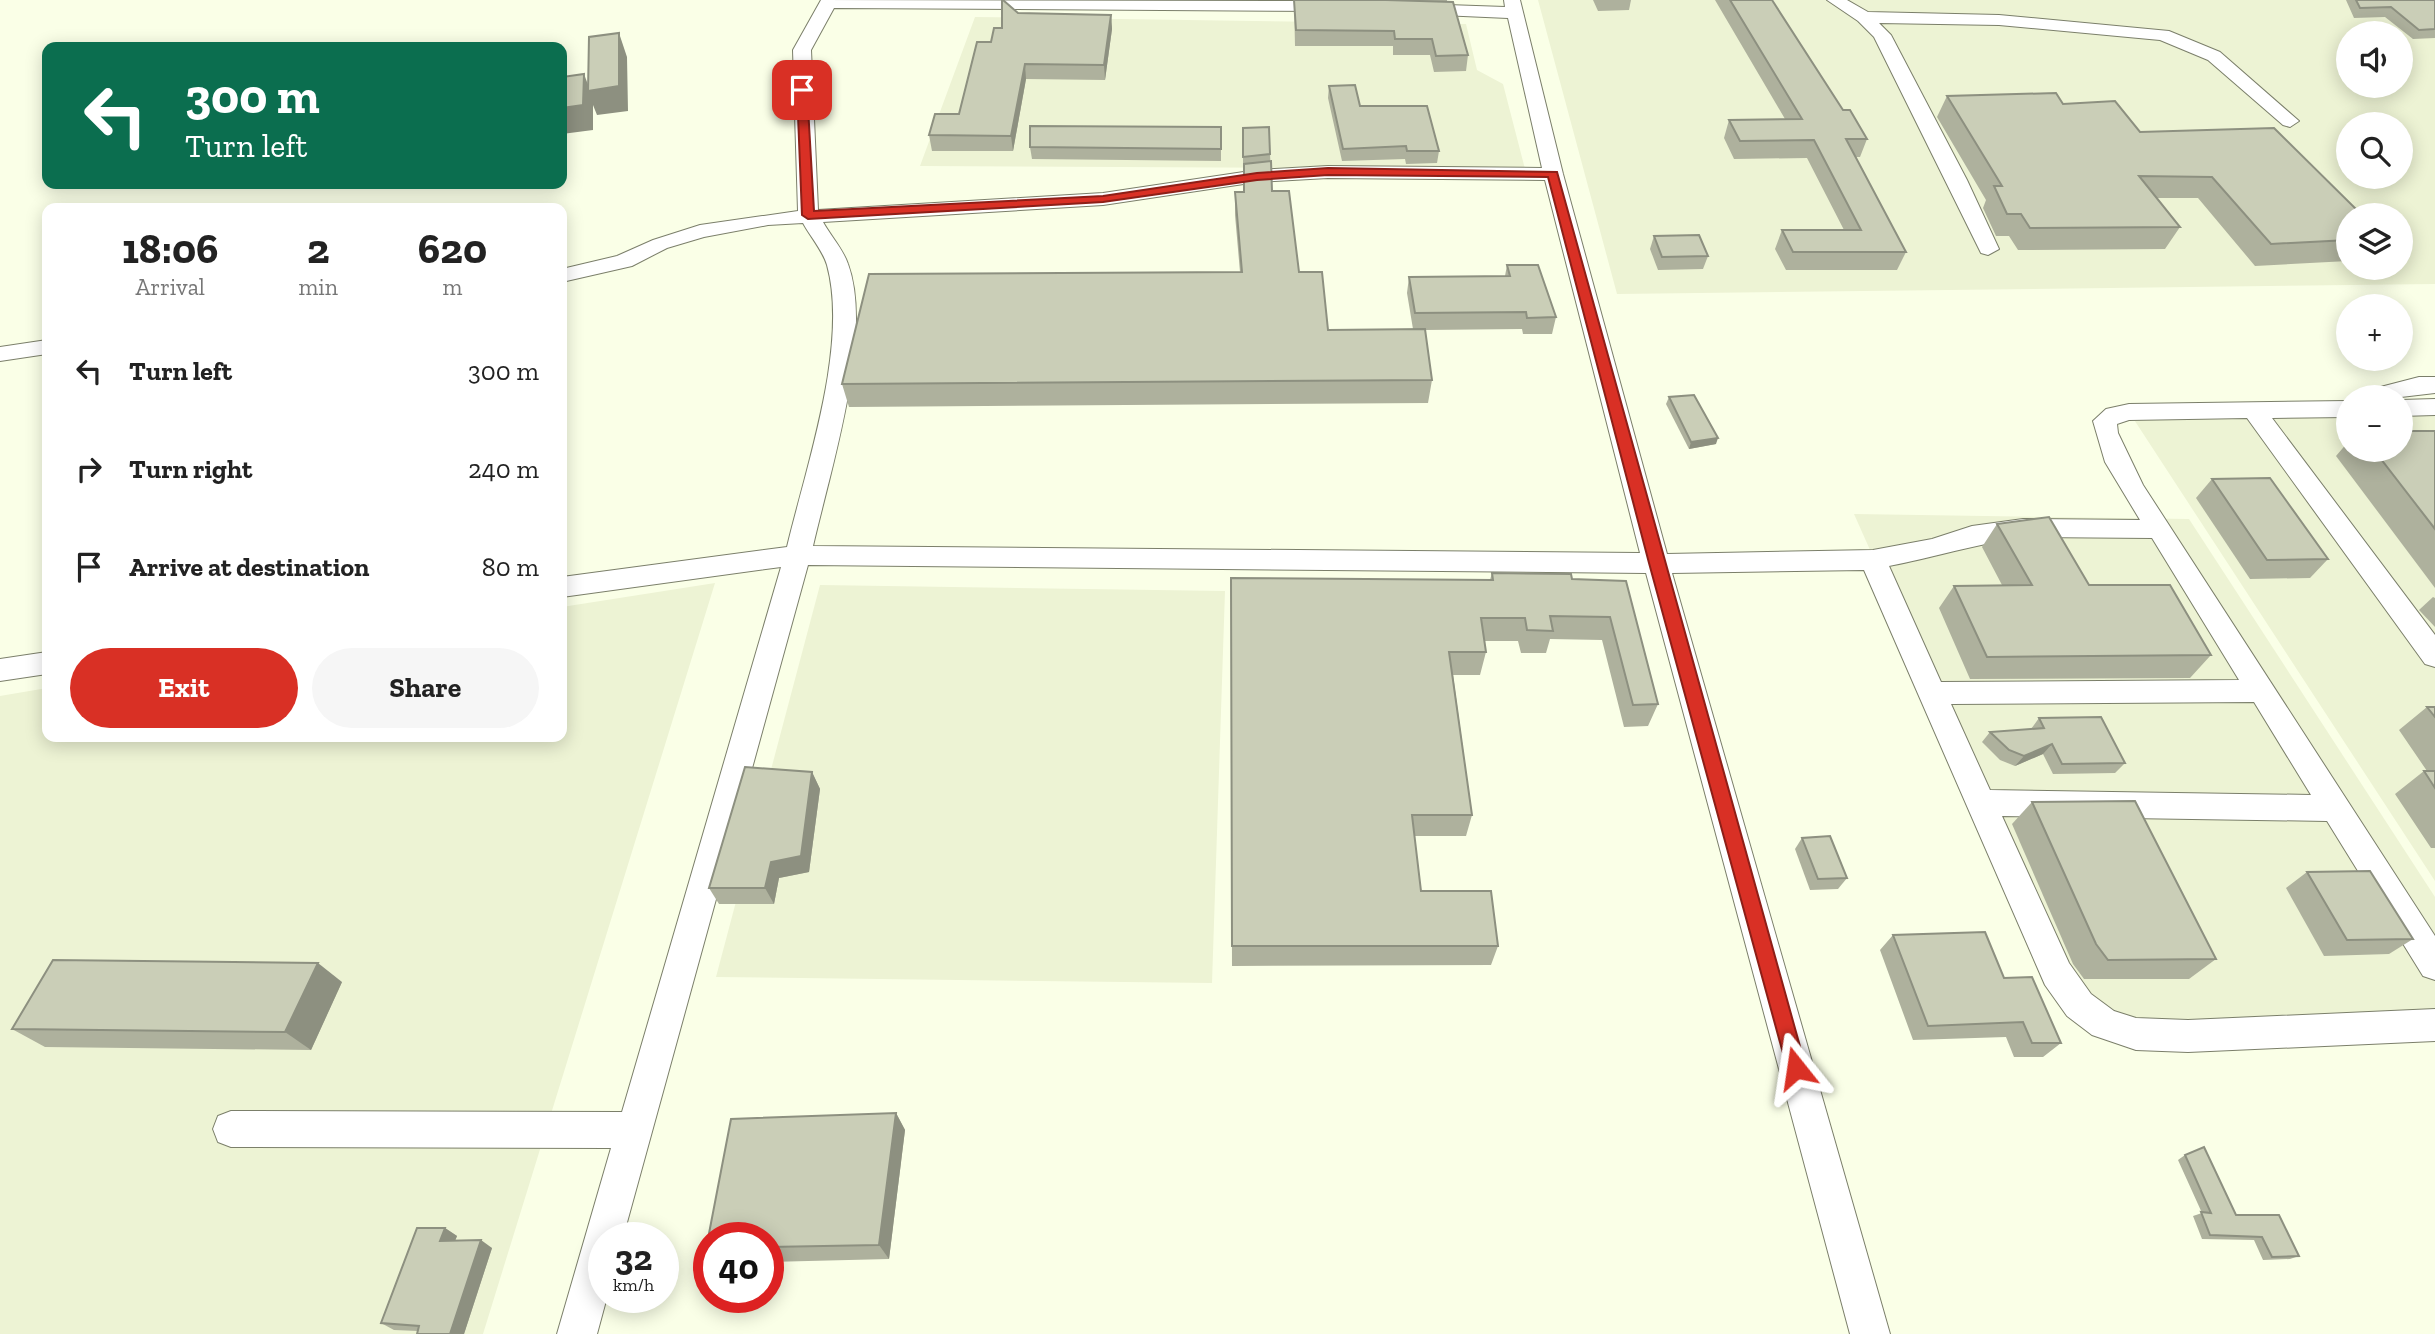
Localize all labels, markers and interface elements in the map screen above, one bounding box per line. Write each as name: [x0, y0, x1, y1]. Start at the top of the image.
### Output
map controls: [2336, 21, 2413, 462]
button: sound: [2336, 21, 2413, 98]
pin: [772, 60, 832, 120]
text: 300 m: [185, 67, 320, 126]
icon: left: [70, 70, 161, 161]
icon: arrive: [783, 71, 821, 109]
button: search: [2336, 112, 2413, 189]
text: Turn left: [185, 127, 307, 165]
button: layers: [2336, 203, 2413, 280]
text: 18:06: [122, 223, 219, 274]
text: 2: [307, 223, 330, 274]
text: 620: [418, 223, 487, 274]
text: Arrival: [136, 273, 205, 301]
text: min: [298, 273, 338, 301]
text: m: [443, 273, 462, 301]
button: +: [2336, 294, 2413, 371]
icon: left: [70, 352, 108, 390]
text: Turn left: [129, 355, 232, 387]
text: 300 m: [468, 355, 539, 387]
button: −: [2336, 385, 2413, 462]
icon: right: [70, 450, 108, 488]
text: Turn right: [129, 453, 252, 485]
text: 240 m: [468, 453, 539, 485]
icon: arrive: [70, 548, 108, 586]
text: Arrive at destination: [129, 551, 369, 583]
text: 80 m: [482, 551, 539, 583]
button: Exit: [70, 648, 298, 728]
button: Share: [312, 648, 539, 728]
position arrow: [1759, 1031, 1833, 1105]
speed limit sign: 40: [693, 1222, 784, 1313]
text: 32: [615, 1237, 652, 1279]
text: km/h: [613, 1274, 654, 1296]

